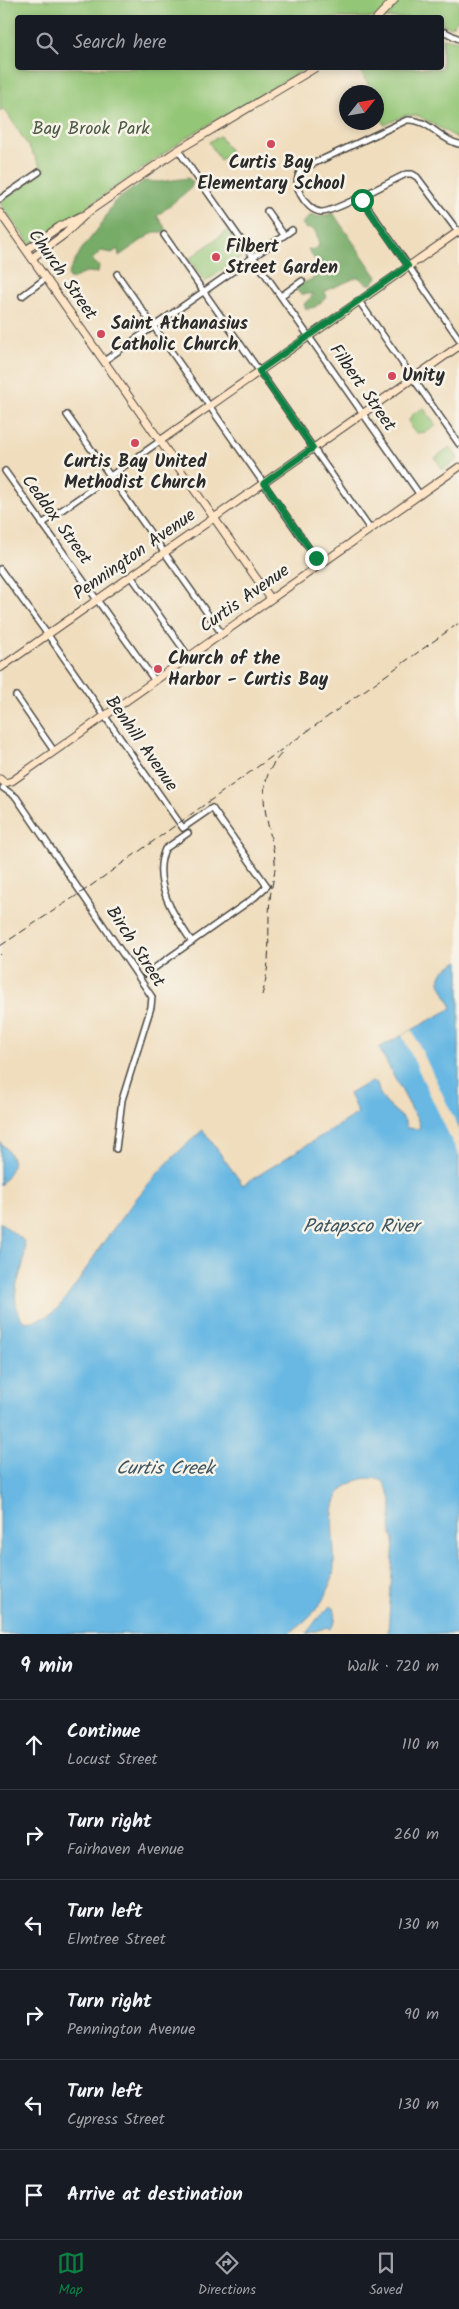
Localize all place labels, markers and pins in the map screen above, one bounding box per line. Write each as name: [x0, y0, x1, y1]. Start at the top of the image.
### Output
marker: Curtis Bay Elementary School: [265, 138, 277, 150]
place label: Curtis Bay Elementary School: [197, 149, 345, 199]
place label: Filbert Street Garden: [226, 233, 338, 283]
marker: Filbert Street Garden: [210, 251, 222, 263]
place label: Saint Athanasius Catholic Church: [111, 310, 249, 360]
marker: Saint Athanasius Catholic Church: [95, 328, 107, 340]
place label: Unity: [402, 362, 445, 391]
marker: Unity: [386, 370, 398, 382]
marker: Curtis Bay United Methodist Church: [129, 437, 141, 449]
place label: Curtis Bay United Methodist Church: [63, 448, 207, 498]
place label: Church of the Harbor - Curtis Bay: [168, 645, 329, 695]
marker: Church of the Harbor - Curtis Bay: [152, 663, 164, 675]

